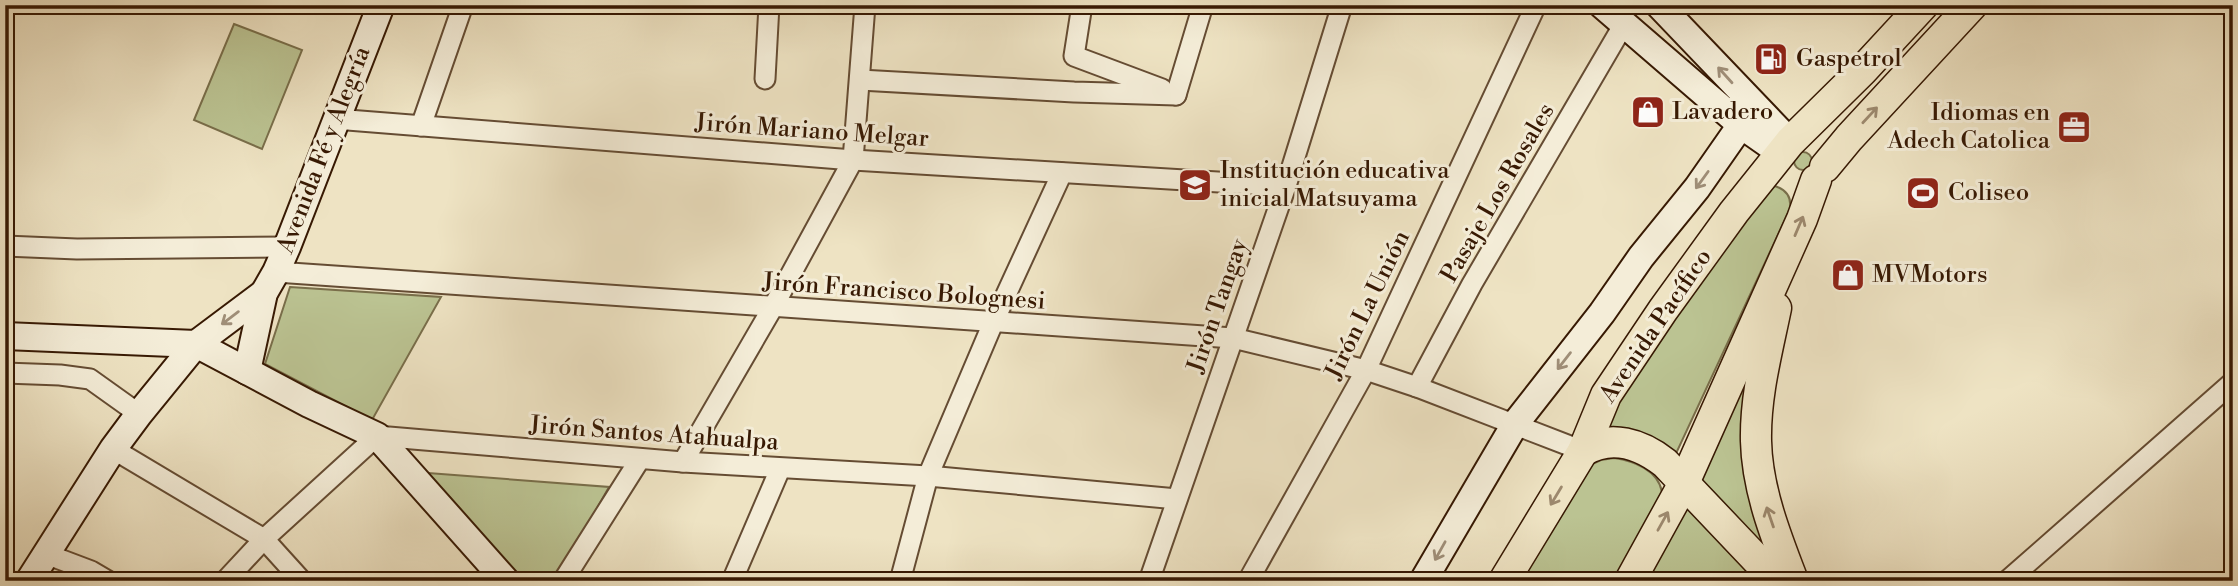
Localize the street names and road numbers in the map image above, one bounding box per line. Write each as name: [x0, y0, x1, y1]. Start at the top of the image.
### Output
street label: Avenida Fé y Alegría: [270, 41, 378, 259]
street label: Pasaje Los Rosales: [1435, 98, 1561, 288]
street label: Jirón Mariano Melgar: [693, 108, 930, 154]
street label: Jirón La Unión: [1319, 226, 1417, 385]
street label: Jirón Tangay: [1181, 235, 1255, 378]
street label: Avenida Pacífico: [1593, 243, 1719, 410]
street label: Jirón Francisco Bolognesi: [761, 267, 1046, 317]
street label: Jirón Santos Atahualpa: [527, 410, 781, 458]

